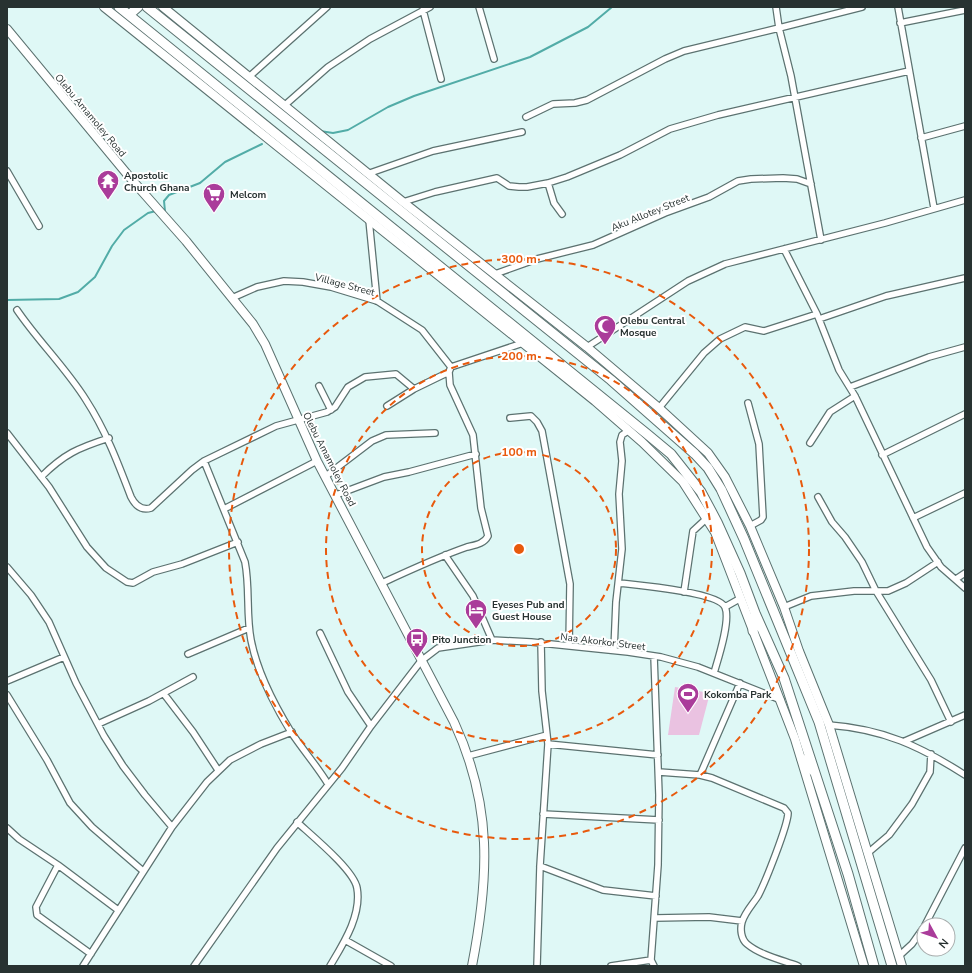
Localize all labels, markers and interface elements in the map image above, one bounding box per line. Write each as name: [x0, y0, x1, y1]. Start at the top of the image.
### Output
street label: Olebu Amamoley Road: [51, 71, 129, 160]
temple icon: Apostolic Church Ghana: [95, 168, 121, 201]
place label: Apostolic Church Ghana: [124, 169, 190, 195]
supermarket icon: Melcom: [201, 181, 227, 214]
place label: Melcom: [230, 188, 267, 202]
street label: Aku Allotey Street: [609, 191, 692, 235]
text: 300 m: [501, 251, 537, 267]
street label: Village Street: [312, 270, 377, 300]
mosque icon: Olebu Central Mosque: [592, 313, 618, 346]
place label: Olebu Central Mosque: [620, 314, 686, 340]
text: 200 m: [501, 348, 537, 364]
street label: Olebu Amamoley Road: [299, 410, 359, 509]
text: 100 m: [501, 444, 537, 460]
centre of rings: [512, 542, 526, 556]
hotel icon: Eyeses Pub and Guest House: [463, 597, 489, 630]
place label: Eyeses Pub and Guest House: [492, 598, 565, 624]
bus stop icon: Pito Junction: [404, 626, 430, 659]
street label: Naa Akorkor Street: [559, 630, 647, 654]
place label: Pito Junction: [432, 633, 491, 647]
sports icon: Kokomba Park: [675, 681, 701, 714]
place label: Kokomba Park: [704, 688, 772, 702]
north arrow: [916, 917, 956, 957]
text: N: [935, 935, 952, 951]

